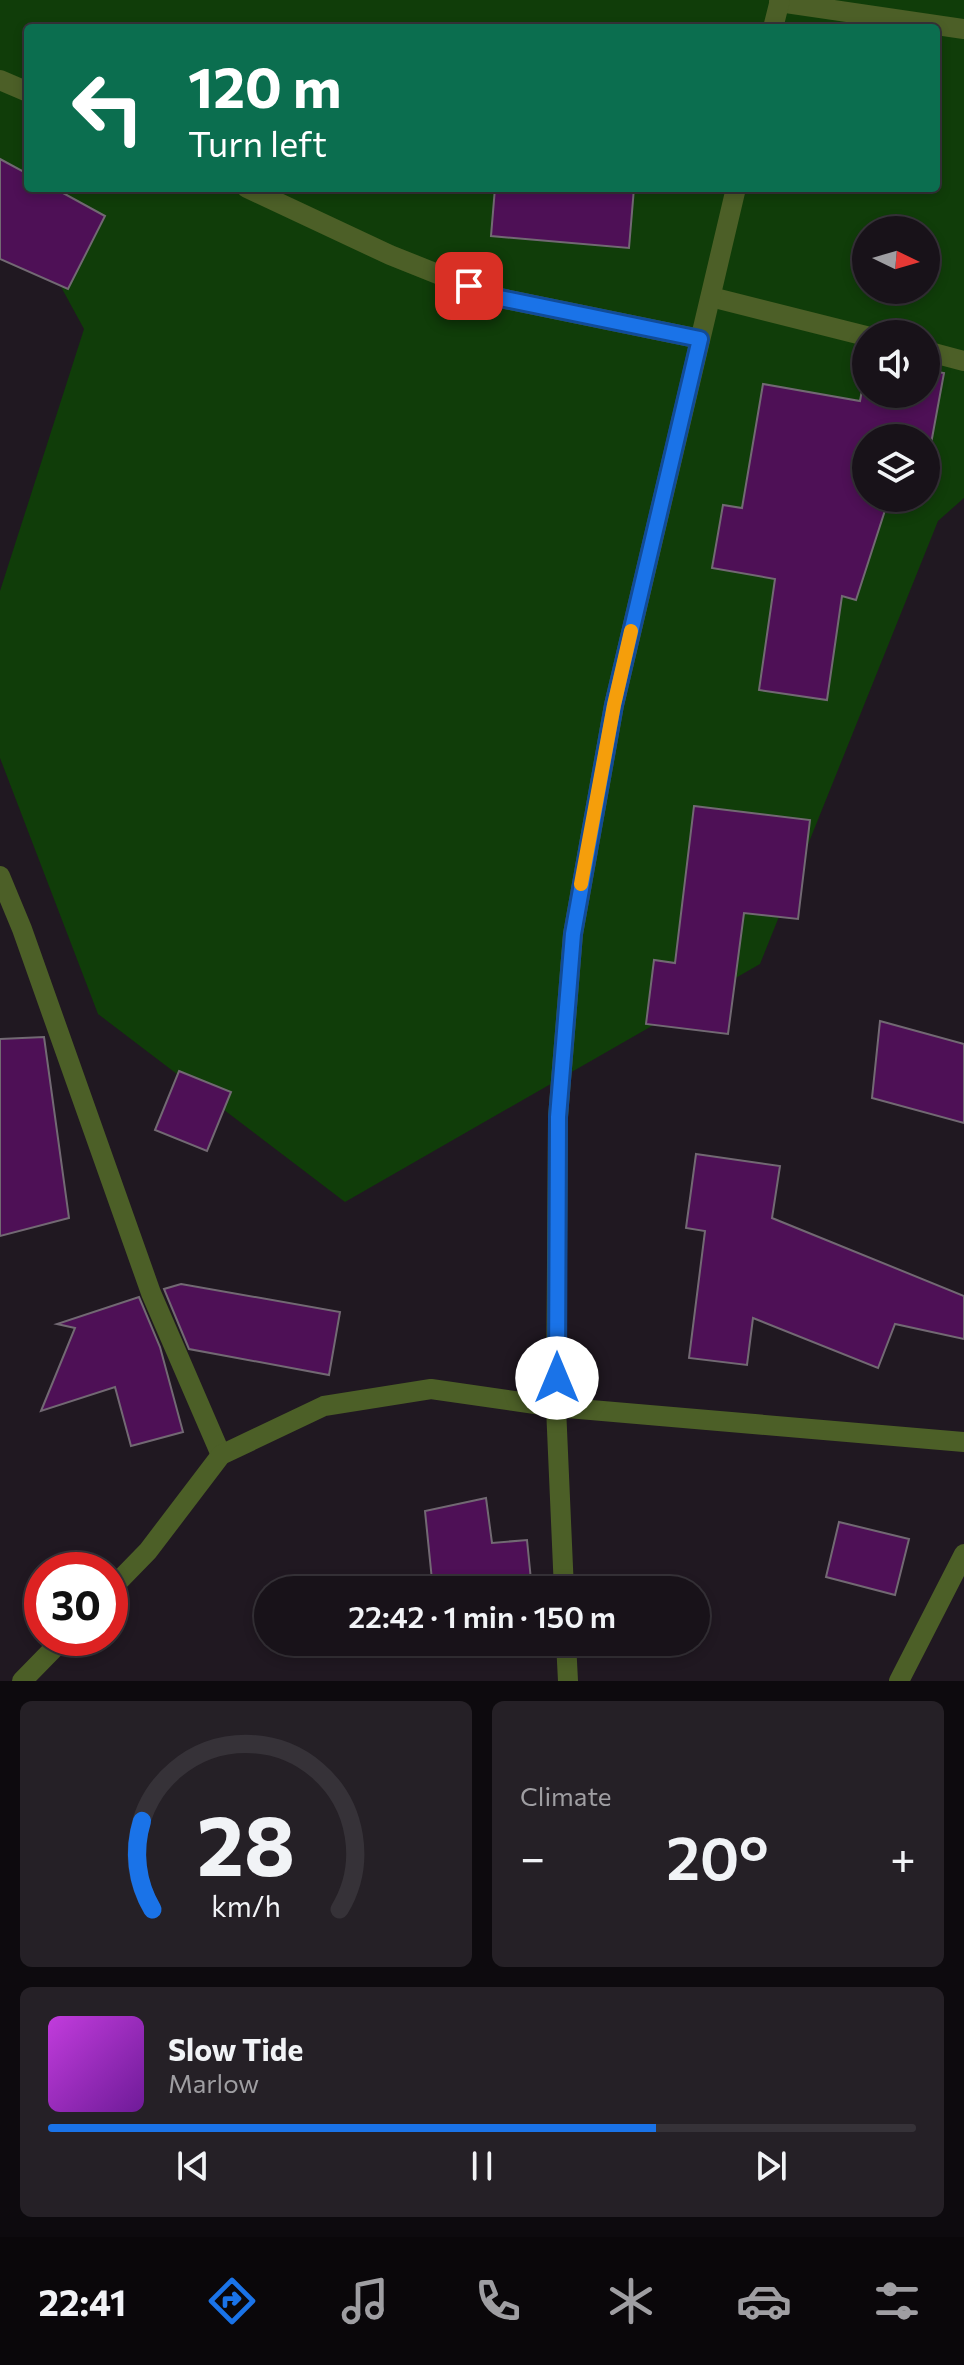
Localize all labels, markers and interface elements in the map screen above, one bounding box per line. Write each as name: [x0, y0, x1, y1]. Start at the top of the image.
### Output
text: 120 m: [188, 51, 342, 120]
icon: left: [56, 56, 160, 160]
text: Turn left: [188, 120, 327, 164]
north arrow: [852, 216, 940, 304]
map controls: [852, 216, 940, 512]
pin: [435, 252, 503, 320]
icon: arrive: [447, 264, 491, 308]
button: sound: [852, 320, 940, 408]
button: layers: [852, 424, 940, 512]
position arrow: [515, 1336, 599, 1420]
speed limit sign: 30: [24, 1552, 128, 1656]
text: 22:42 · 1 min · 150 m: [348, 1597, 616, 1634]
text: Climate: [520, 1780, 612, 1811]
text: 28: [197, 1791, 295, 1893]
text: 20°: [666, 1819, 769, 1892]
text: −: [520, 1829, 545, 1883]
text: +: [890, 1829, 916, 1883]
text: km/h: [211, 1888, 281, 1923]
text: Slow Tide: [168, 2030, 303, 2067]
text: Marlow: [168, 2067, 259, 2098]
icon: previous: [171, 2144, 215, 2188]
icon: pause: [460, 2144, 504, 2188]
icon: next: [749, 2144, 793, 2188]
icon: directions: [204, 2273, 260, 2329]
icon: music: [337, 2273, 393, 2329]
icon: phone: [470, 2273, 526, 2329]
icon: climate: [603, 2273, 659, 2329]
icon: car: [736, 2273, 792, 2329]
icon: filters: [869, 2273, 925, 2329]
text: 22:41: [39, 2279, 126, 2323]

